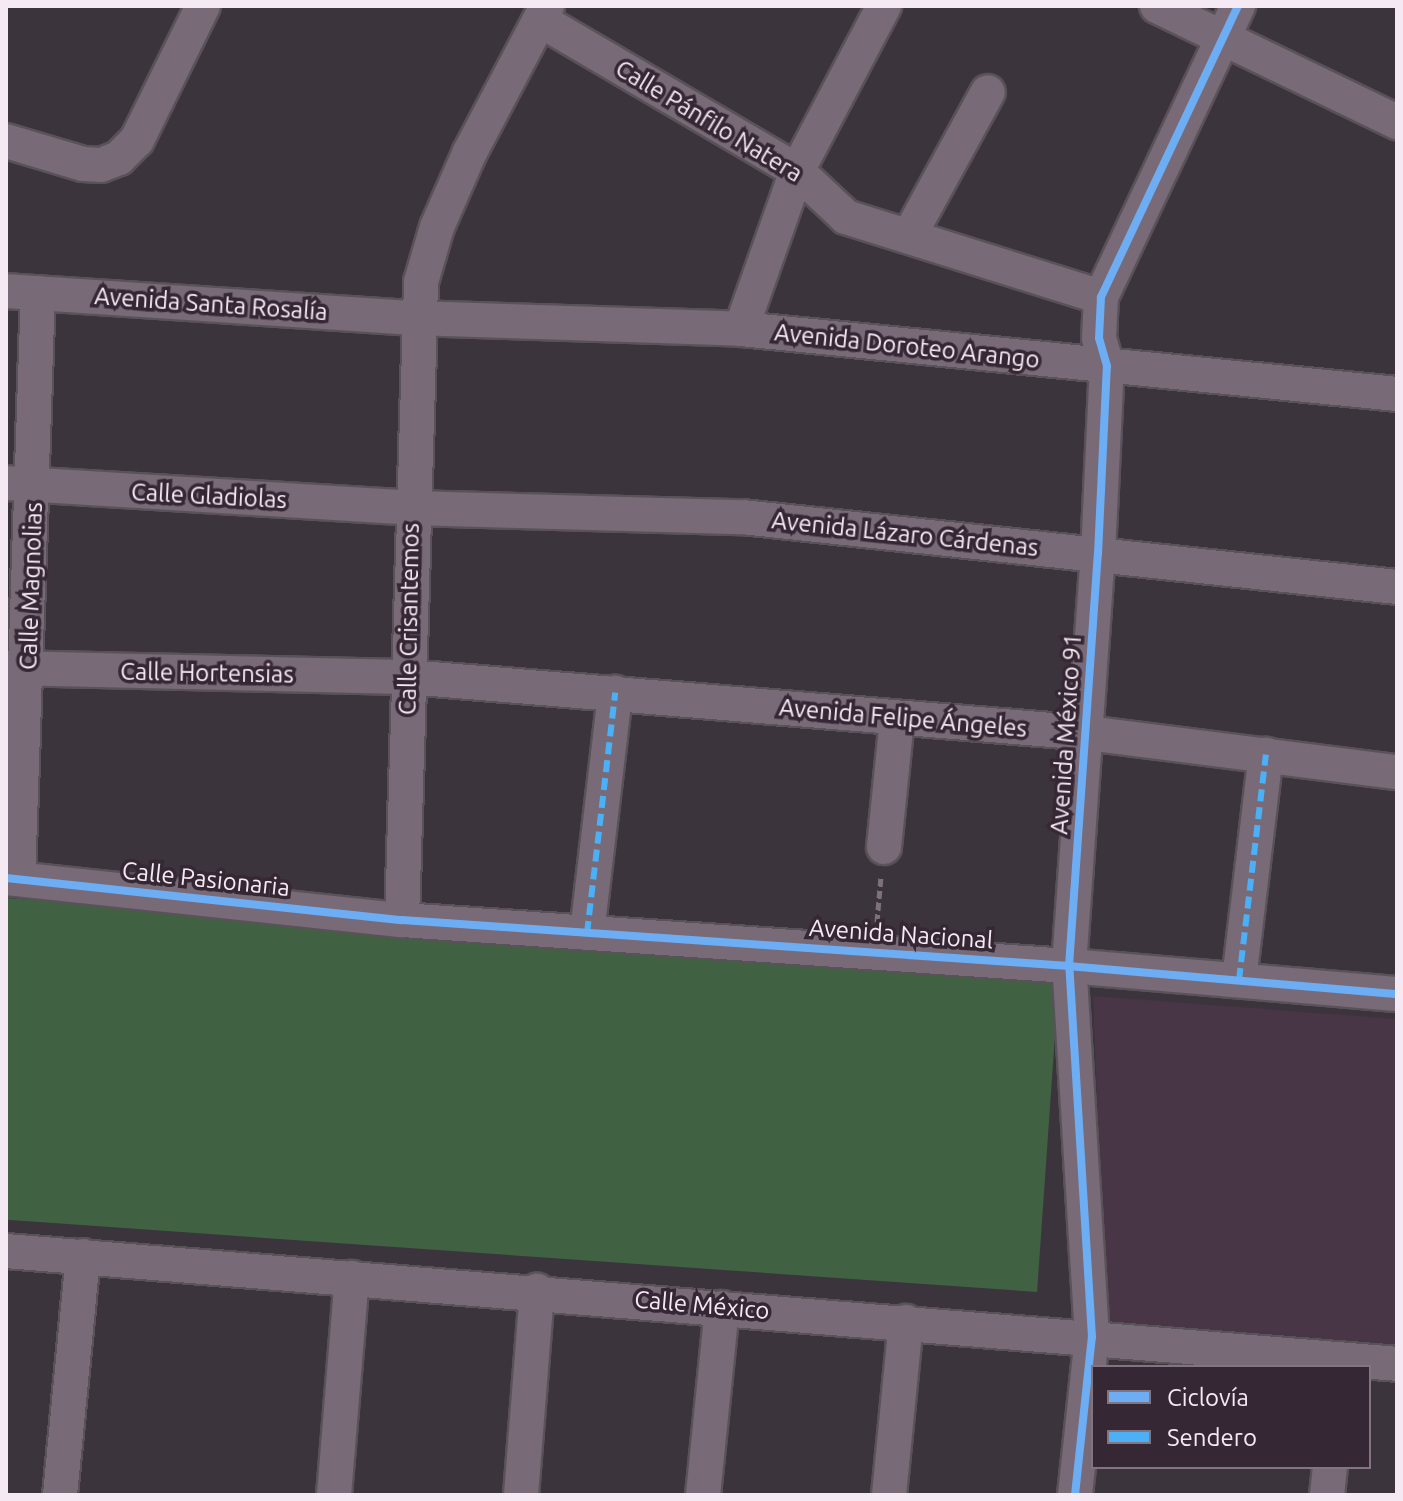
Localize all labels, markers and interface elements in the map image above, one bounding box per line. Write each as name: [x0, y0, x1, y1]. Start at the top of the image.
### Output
street label: Calle Pánfilo Natera: [610, 54, 808, 188]
street label: Avenida Santa Rosalía: [93, 281, 329, 327]
street label: Avenida Doroteo Arango: [773, 318, 1041, 374]
street label: Calle Gladiolas: [130, 478, 288, 514]
street label: Calle Magnolias: [14, 502, 48, 670]
street label: Avenida Lázaro Cárdenas: [770, 506, 1040, 562]
street label: Calle Crisantemos: [393, 523, 425, 715]
street label: Avenida México 91: [1045, 633, 1087, 835]
street label: Calle Hortensias: [120, 657, 294, 689]
street label: Avenida Felipe Ángeles: [778, 693, 1028, 743]
street label: Calle Pasionaria: [121, 856, 291, 902]
street label: Avenida Nacional: [808, 913, 994, 955]
street label: Calle México: [633, 1285, 771, 1325]
legend: [1091, 1365, 1371, 1469]
text: Ciclovía: [1167, 1384, 1249, 1411]
text: Sendero: [1167, 1424, 1257, 1451]

